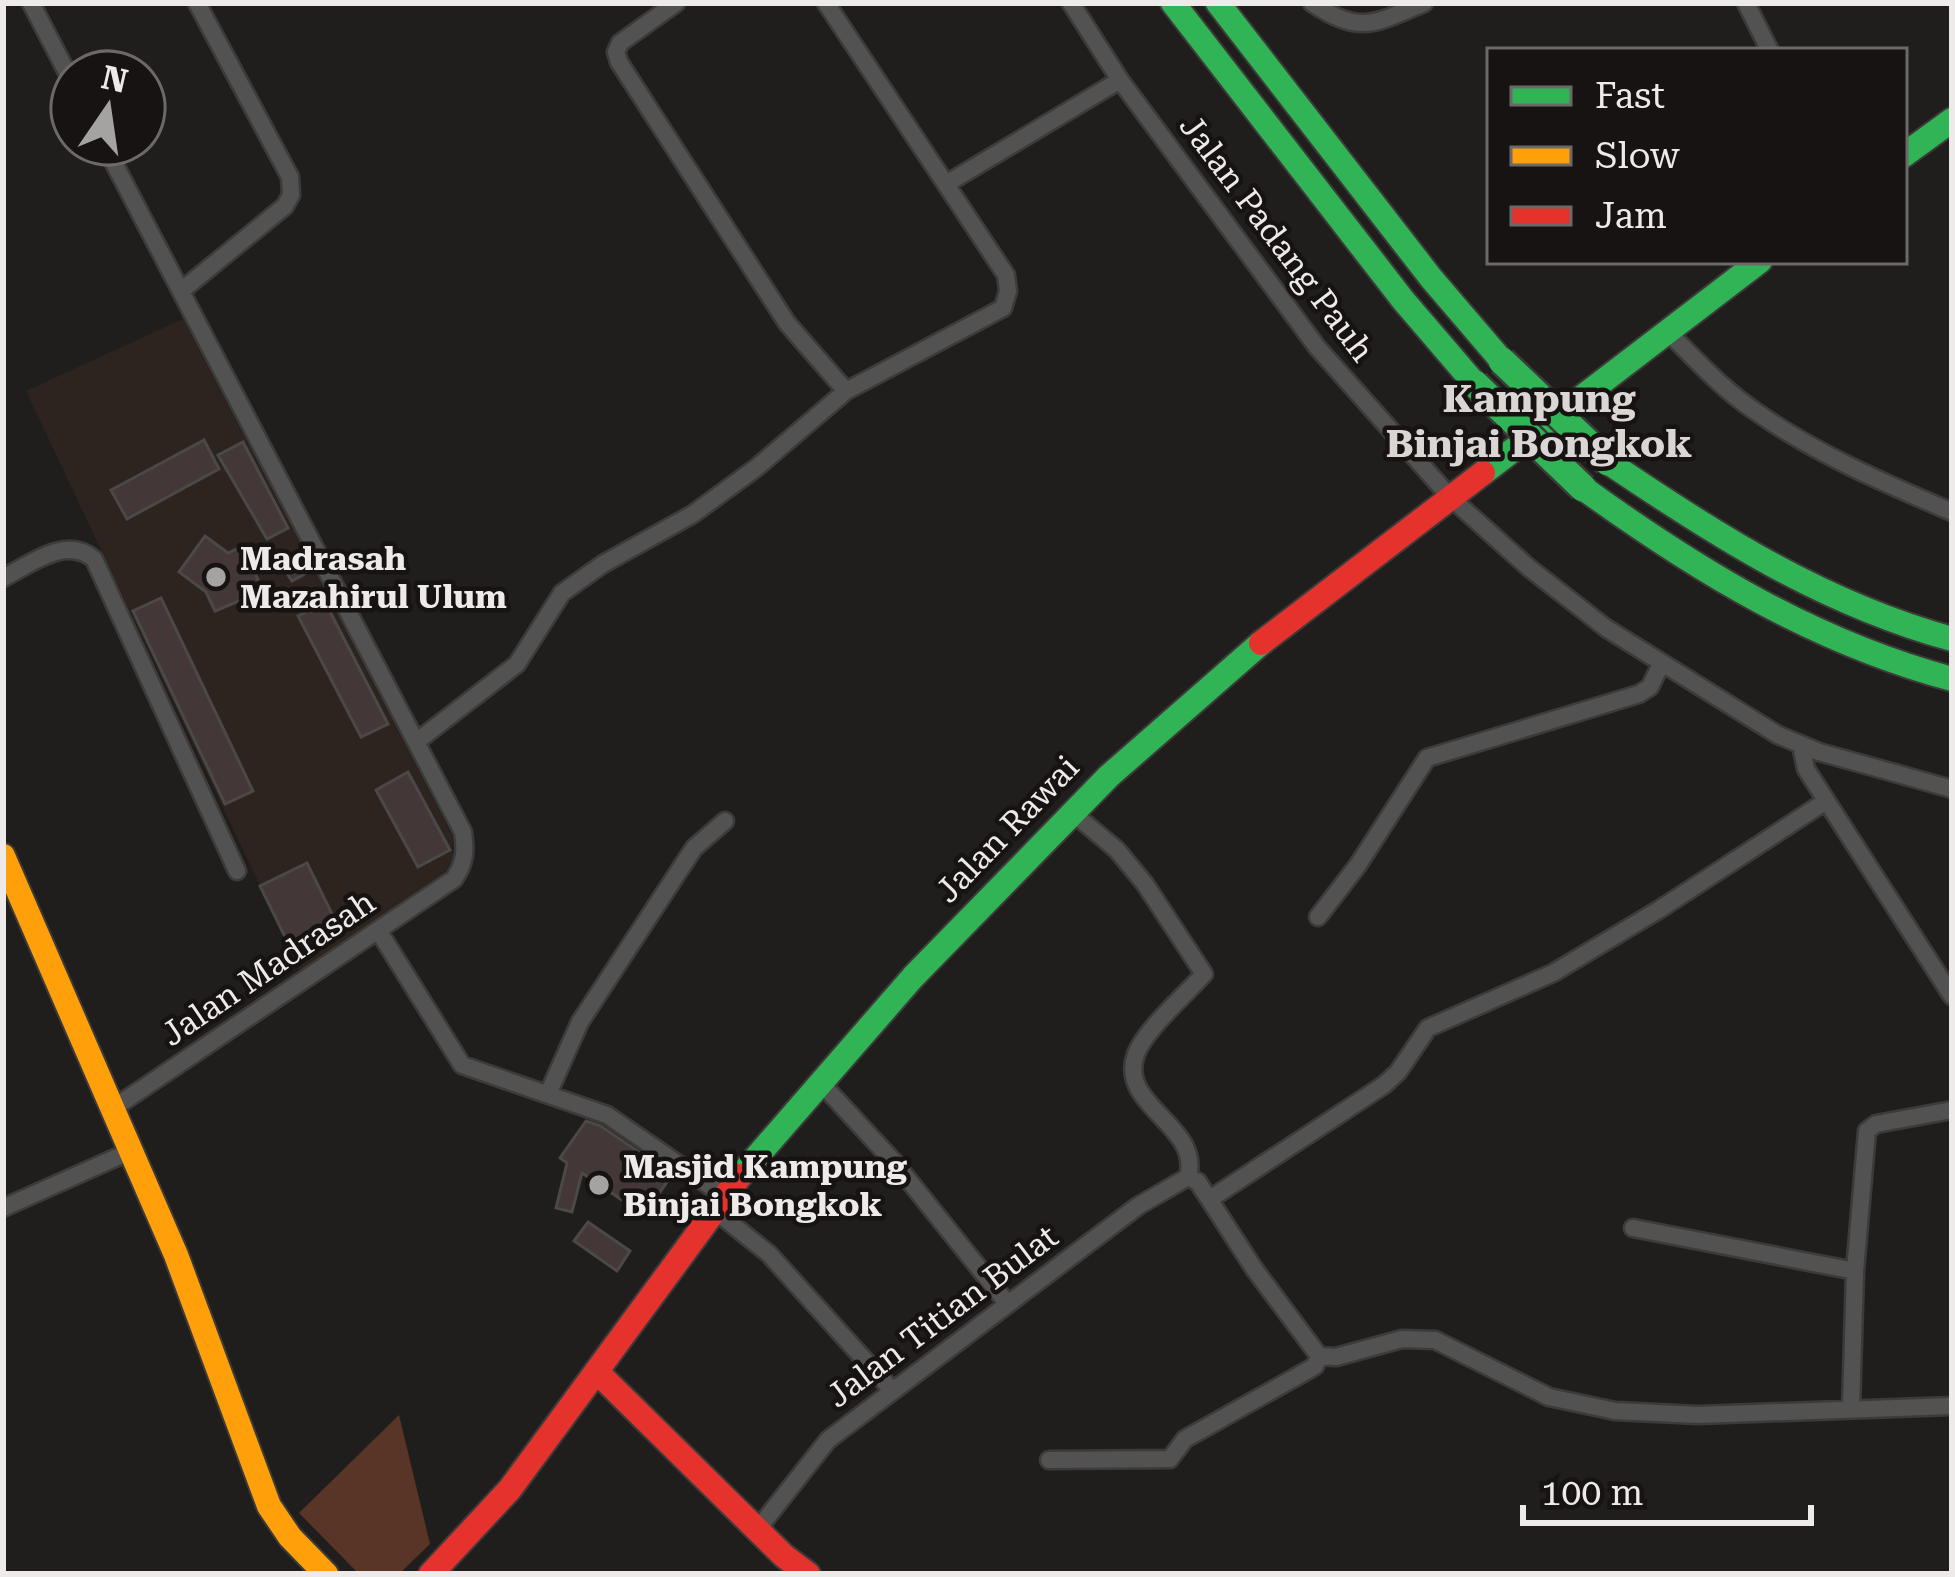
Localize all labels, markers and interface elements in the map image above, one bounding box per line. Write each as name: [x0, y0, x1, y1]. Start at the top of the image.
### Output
north arrow: [48, 48, 168, 168]
legend: [1487, 48, 1907, 264]
text: N: [98, 57, 131, 101]
text: Fast: [1595, 75, 1665, 117]
street label: Jalan Padang Pauh: [1172, 107, 1382, 369]
text: Slow: [1595, 135, 1680, 177]
text: Jam: [1595, 195, 1667, 237]
district label: Kampung Binjai Bongkok: [1386, 376, 1692, 467]
place label: Madrasah Mazahirul Ulum: [240, 539, 507, 616]
marker: Madrasah Mazahirul Ulum: [203, 564, 229, 590]
street label: Jalan Rawai: [928, 748, 1086, 910]
street label: Jalan Madrasah: [154, 882, 382, 1054]
place label: Masjid Kampung Binjai Bongkok: [623, 1147, 907, 1224]
marker: Masjid Kampung Binjai Bongkok: [586, 1172, 612, 1198]
street label: Jalan Titian Bulat: [819, 1217, 1065, 1415]
scale bar: [1523, 1451, 1811, 1525]
text: 100 m: [1541, 1472, 1643, 1514]

